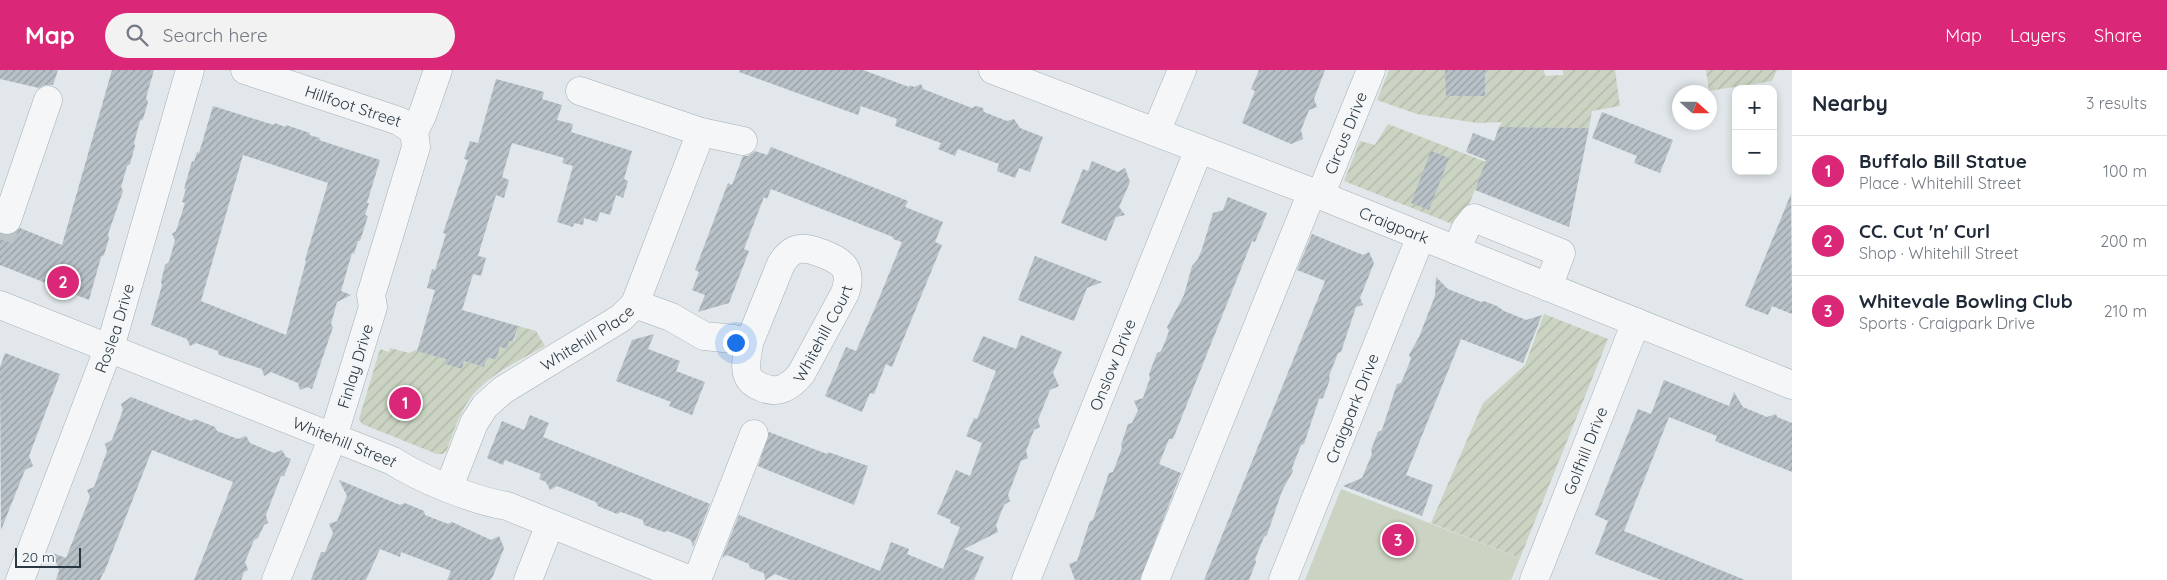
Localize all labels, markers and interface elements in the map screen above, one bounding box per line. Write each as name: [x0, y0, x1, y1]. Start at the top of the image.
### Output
search box: [105, 13, 455, 58]
text: Map: [25, 20, 75, 50]
icon: search: [123, 21, 151, 49]
text: Search here: [163, 23, 268, 47]
text: Map: [1945, 24, 1982, 47]
text: Layers: [2010, 24, 2066, 47]
text: Share: [2094, 24, 2142, 47]
street label: Hillfoot Street: [302, 81, 404, 131]
north arrow: [1672, 85, 1717, 130]
map controls: [1732, 85, 1777, 175]
button: +: [1732, 85, 1777, 130]
street label: Circus Drive: [1320, 89, 1371, 177]
text: Nearby: [1812, 90, 1888, 116]
text: 3 results: [2086, 93, 2147, 113]
button: −: [1732, 130, 1777, 175]
text: Buffalo Bill Statue: [1859, 149, 2027, 173]
text: 1: [1825, 161, 1831, 181]
text: 100 m: [2103, 161, 2147, 181]
text: Place · Whitehill Street: [1859, 173, 2021, 193]
street label: Craigpark: [1356, 202, 1432, 248]
text: CC. Cut 'n' Curl: [1859, 219, 1990, 243]
text: 2: [1823, 231, 1833, 251]
text: 200 m: [2100, 231, 2147, 251]
text: Shop · Whitehill Street: [1859, 243, 2019, 263]
pin: 2: [47, 263, 79, 301]
street label: Roslea Drive: [90, 281, 138, 376]
street label: Whitehill Court: [789, 283, 857, 386]
text: Whitevale Bowling Club: [1859, 289, 2073, 313]
street label: Whitehill Place: [537, 301, 638, 375]
text: 3: [1824, 301, 1832, 321]
text: 210 m: [2104, 301, 2147, 321]
text: Sports · Craigpark Drive: [1859, 313, 2035, 333]
street label: Onslow Drive: [1085, 316, 1140, 414]
street label: Finlay Drive: [333, 321, 377, 411]
your location: [723, 330, 749, 356]
street label: Craigpark Drive: [1321, 350, 1383, 466]
pin: 1: [389, 384, 421, 422]
street label: Golfhill Drive: [1559, 404, 1612, 498]
street label: Whitehill Street: [290, 412, 401, 471]
pin: 3: [1382, 521, 1414, 559]
scale bar: [15, 545, 81, 568]
text: 20 m: [22, 548, 55, 566]

